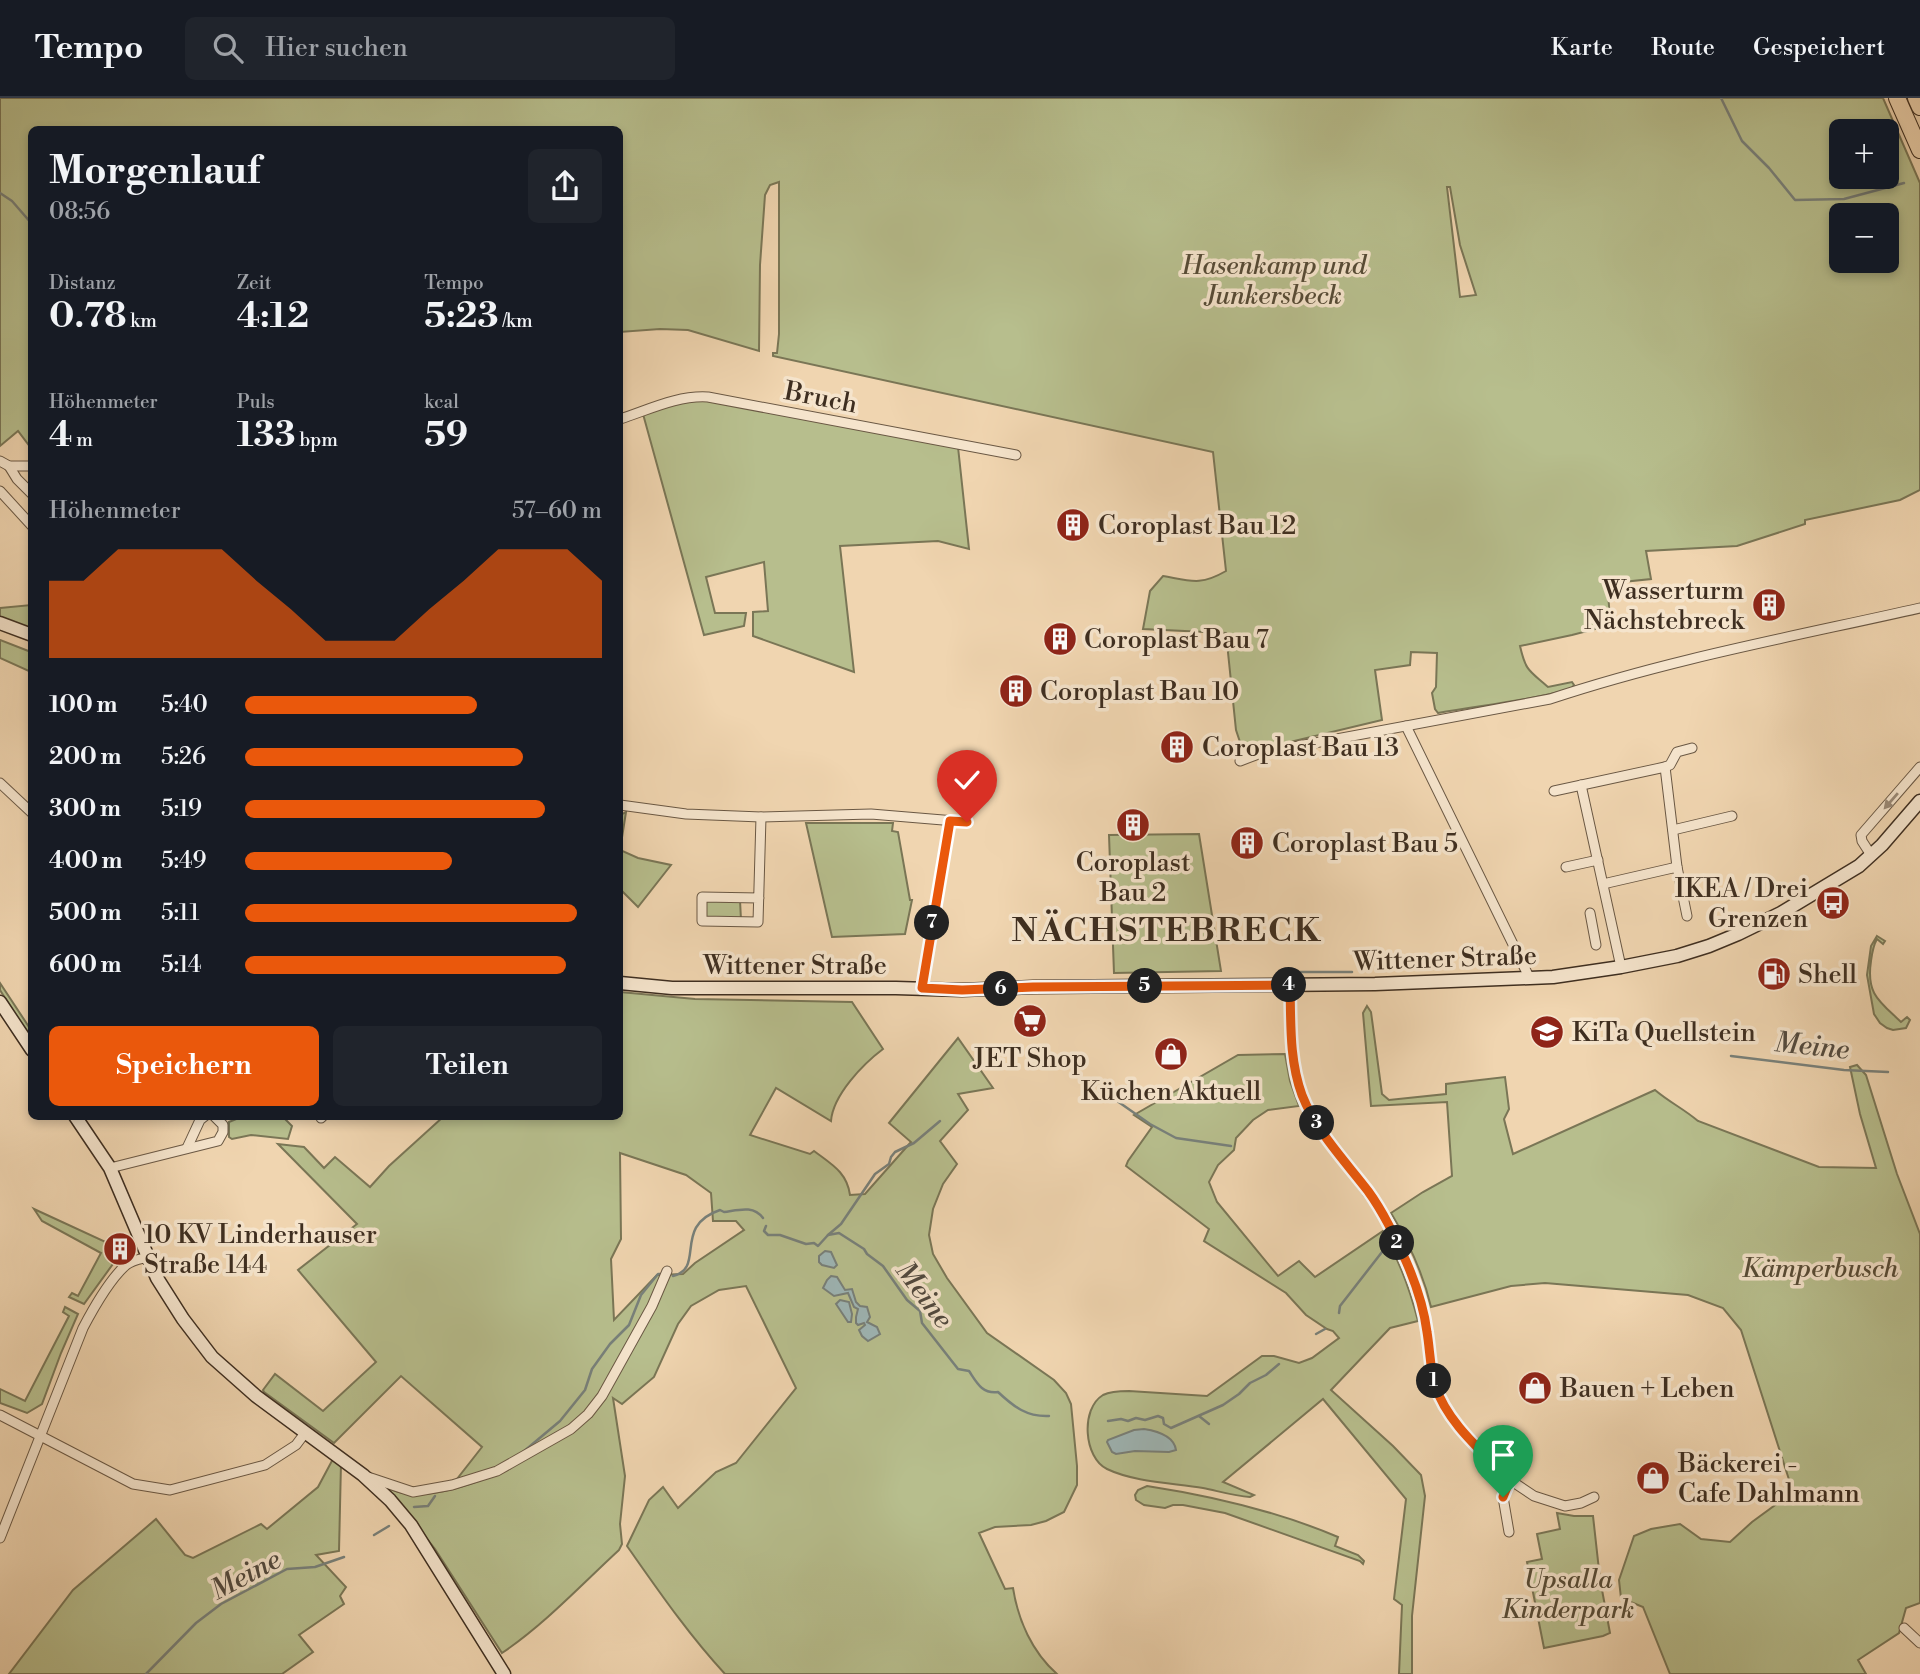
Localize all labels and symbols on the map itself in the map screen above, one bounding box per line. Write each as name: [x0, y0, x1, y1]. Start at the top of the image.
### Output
park label: Hasenkamp und Junkersbeck: [1181, 250, 1368, 312]
street label: Bruch: [781, 375, 860, 421]
building icon: Coroplast Bau 12: [1054, 506, 1092, 544]
place label: Coroplast Bau 12: [1098, 510, 1296, 542]
place label: Wasserturm Nächstebreck: [1584, 575, 1745, 637]
building icon: Wasserturm Nächstebreck: [1750, 586, 1788, 624]
building icon: Coroplast Bau 7: [1041, 620, 1079, 658]
place label: Coroplast Bau 7: [1084, 624, 1269, 656]
building icon: Coroplast Bau 10: [997, 672, 1035, 710]
place label: Coroplast Bau 10: [1040, 676, 1239, 708]
building icon: Coroplast Bau 13: [1158, 728, 1196, 766]
place label: Coroplast Bau 13: [1202, 732, 1399, 764]
pin: [937, 750, 997, 822]
one-way arrow: [1883, 792, 1899, 810]
building icon: Coroplast Bau 2: [1114, 806, 1152, 844]
building icon: Coroplast Bau 5: [1228, 824, 1266, 862]
place label: Coroplast Bau 5: [1272, 828, 1458, 860]
place label: Coroplast Bau 2: [1076, 847, 1190, 909]
place label: IKEA / Drei Grenzen: [1675, 873, 1808, 935]
bus stop icon: IKEA / Drei Grenzen: [1814, 884, 1852, 922]
pin: 7: [914, 906, 950, 940]
district label: NÄCHSTEBRECK: [1011, 909, 1323, 952]
street label: Wittener Straße: [1352, 940, 1537, 978]
street label: Wittener Straße: [702, 950, 887, 982]
fuel station icon: Shell: [1755, 955, 1793, 993]
place label: Shell: [1798, 959, 1857, 991]
pin: 5: [1128, 968, 1162, 1004]
pin: 4: [1272, 968, 1306, 1002]
pin: 6: [984, 972, 1018, 1006]
supermarket icon: JET Shop: [1011, 1002, 1049, 1040]
school or university icon: KiTa Quellstein: [1528, 1013, 1566, 1051]
place label: KiTa Quellstein: [1572, 1017, 1756, 1049]
water label: Meine: [1773, 1025, 1851, 1068]
shop icon: Küchen Aktuell: [1152, 1035, 1190, 1073]
place label: JET Shop: [972, 1043, 1087, 1075]
place label: Küchen Aktuell: [1081, 1076, 1262, 1108]
pin: 3: [1300, 1105, 1334, 1140]
place label: 10 KV Linderhauser Straße 144: [144, 1219, 377, 1281]
pin: 2: [1380, 1226, 1414, 1260]
building icon: 10 KV Linderhauser Straße 144: [101, 1230, 139, 1268]
park label: Kämperbusch: [1742, 1253, 1899, 1285]
water label: Meine: [887, 1254, 960, 1335]
pin: 1: [1416, 1364, 1452, 1398]
shop icon: Bauen + Leben: [1516, 1369, 1554, 1407]
place label: Bauen + Leben: [1559, 1373, 1734, 1405]
pin: [1473, 1425, 1533, 1497]
place label: Bäckerei - Cafe Dahlmann: [1677, 1448, 1860, 1510]
shop icon: Bäckerei - Cafe Dahlmann: [1634, 1459, 1672, 1497]
water label: Meine: [204, 1542, 287, 1608]
park label: Upsalla Kinderpark: [1502, 1564, 1634, 1626]

